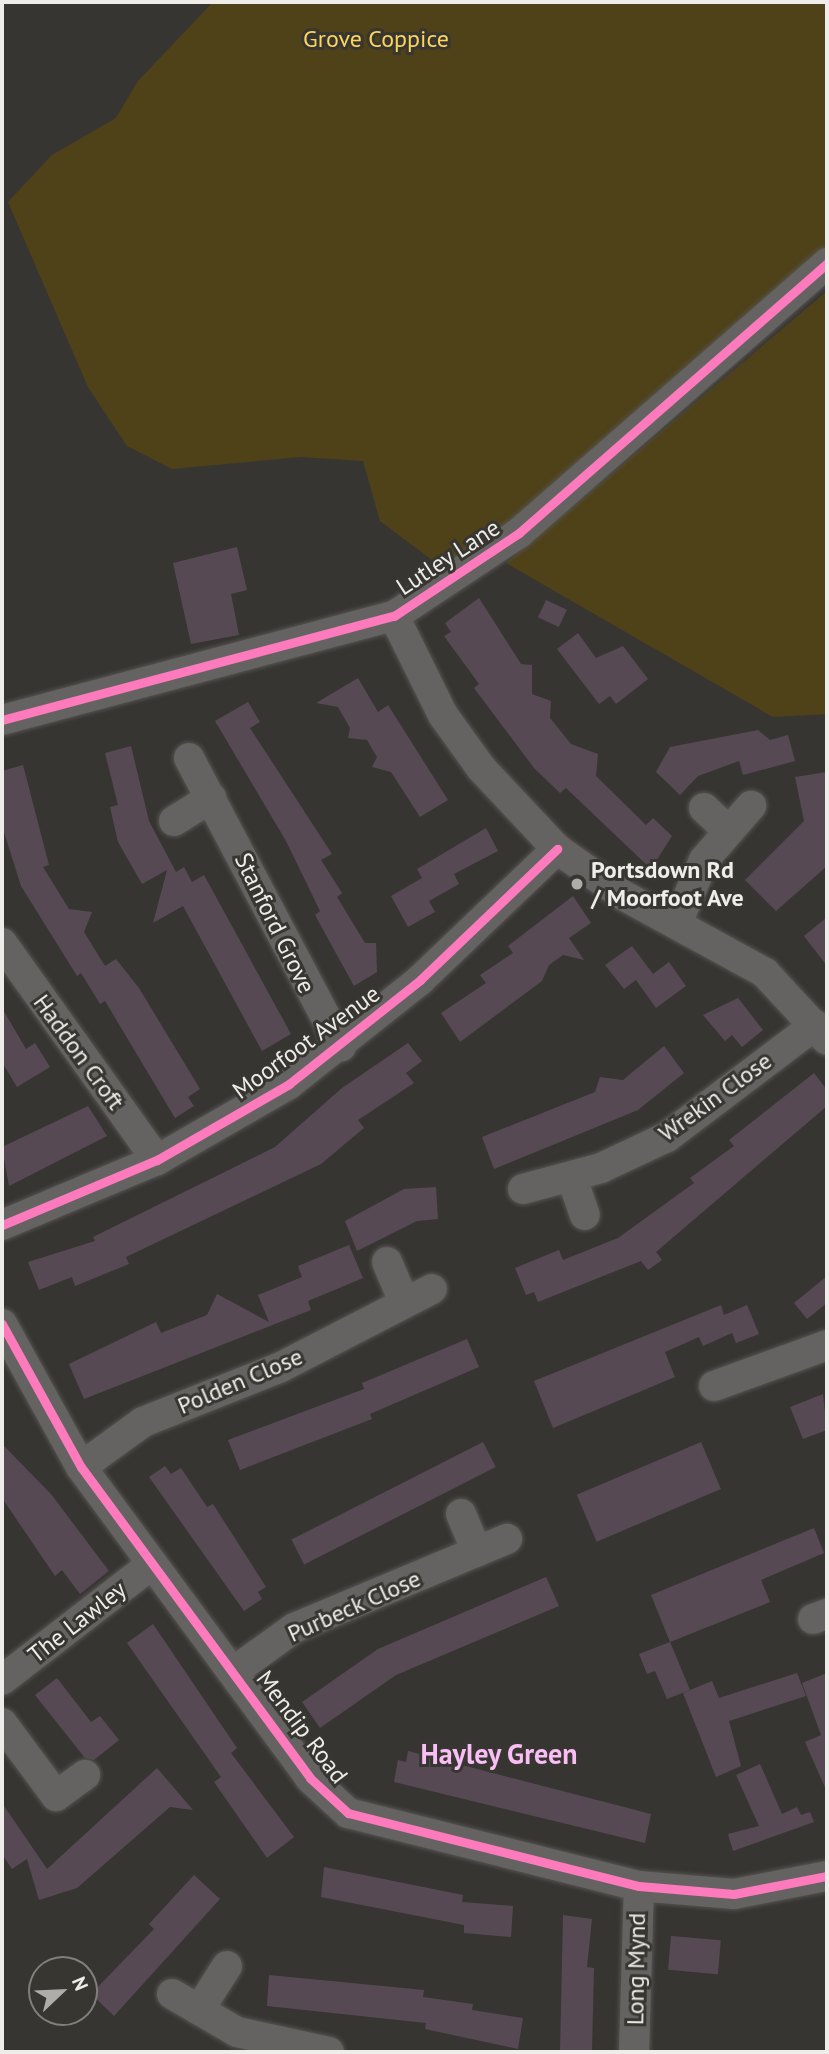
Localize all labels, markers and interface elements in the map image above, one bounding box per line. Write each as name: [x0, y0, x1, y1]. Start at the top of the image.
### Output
park label: Grove Coppice: [303, 25, 449, 53]
street label: Lutley Lane: [391, 513, 505, 601]
street label: Stanford Grove: [229, 848, 321, 998]
place label: Portsdown Rd / Moorfoot Ave: [591, 856, 745, 912]
marker: Portsdown Rd / Moorfoot Ave: [569, 876, 585, 892]
street label: Moorfoot Avenue: [227, 979, 385, 1105]
street label: Haddon Croft: [27, 989, 131, 1115]
street label: Wrekin Close: [653, 1046, 777, 1148]
street label: Polden Close: [173, 1342, 307, 1420]
street label: Purbeck Close: [283, 1564, 425, 1648]
street label: The Lawley: [22, 1575, 132, 1669]
street label: Mendip Road: [250, 1665, 354, 1789]
district label: Hayley Green: [420, 1737, 578, 1771]
street label: Long Mynd: [621, 1913, 651, 2025]
north arrow: [28, 1956, 98, 2026]
text: N: [67, 1973, 94, 1994]

